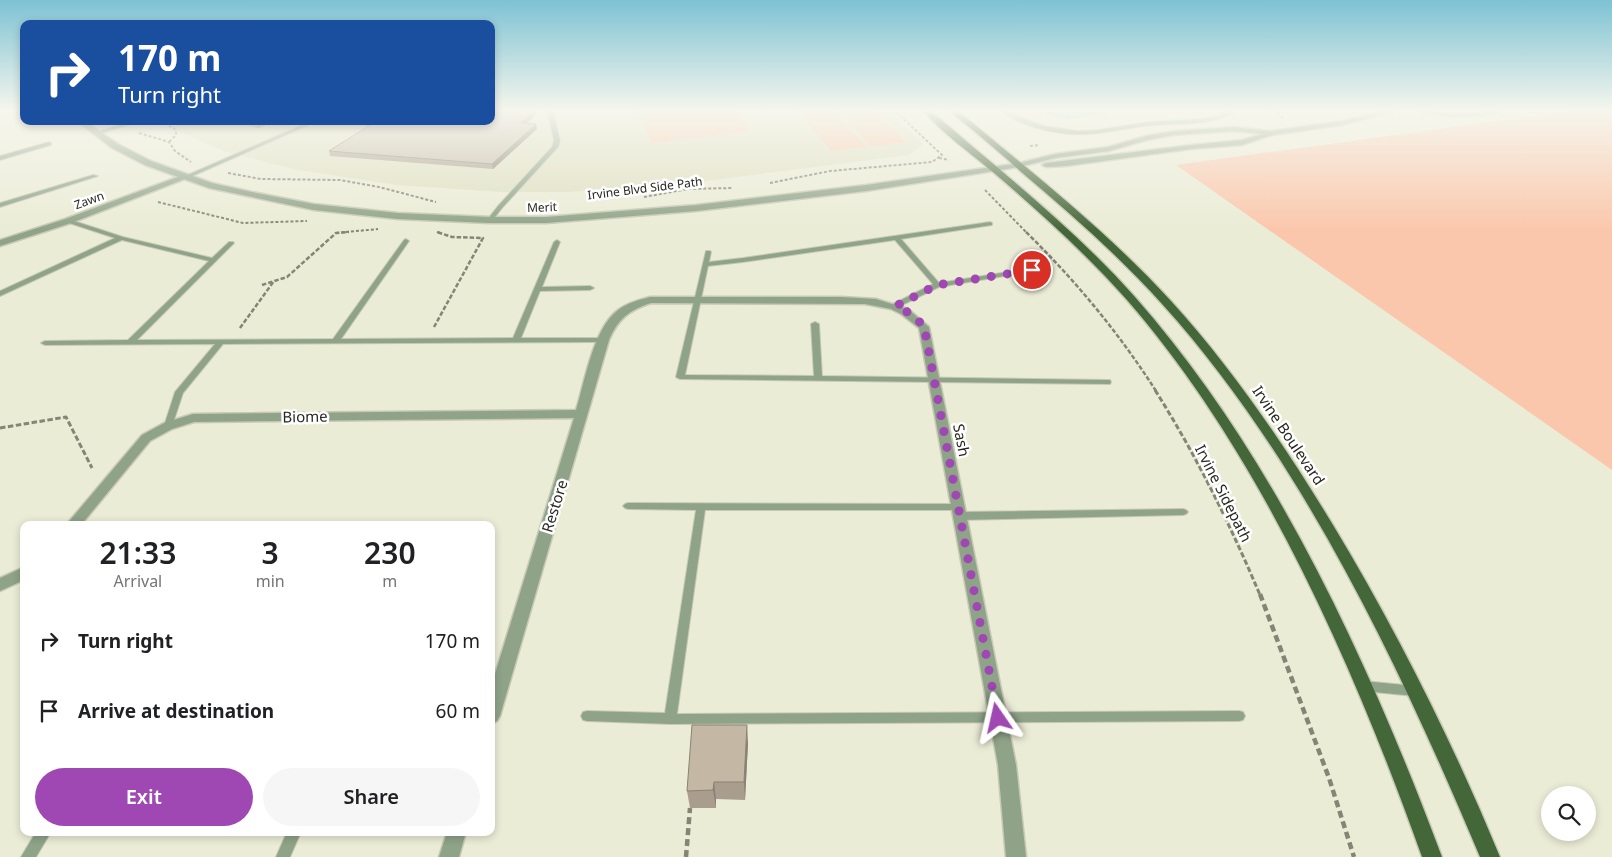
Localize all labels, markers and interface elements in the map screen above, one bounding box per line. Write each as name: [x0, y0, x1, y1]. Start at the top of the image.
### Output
text: 170 m: [118, 34, 221, 81]
icon: right: [35, 40, 100, 105]
text: Turn right: [118, 79, 221, 109]
street label: Irvine Blvd Side Path: [587, 173, 703, 203]
street label: Zawn: [72, 187, 106, 213]
street label: Merit: [527, 198, 558, 216]
pin: [1011, 249, 1053, 291]
icon: arrive: [1018, 256, 1046, 284]
street label: Irvine Boulevard: [1248, 381, 1330, 489]
street label: Biome: [282, 406, 328, 426]
street label: Sash: [949, 422, 975, 458]
street label: Irvine Sidepath: [1191, 441, 1257, 545]
street label: Restore: [537, 477, 571, 535]
text: 21:33: [99, 532, 176, 573]
text: 3: [262, 532, 279, 573]
text: 230: [364, 532, 416, 573]
text: Arrival: [113, 570, 162, 592]
text: min: [256, 570, 285, 592]
text: m: [382, 570, 397, 592]
icon: right: [35, 627, 63, 655]
text: Turn right: [78, 628, 173, 654]
text: 170 m: [425, 628, 480, 654]
position arrow: [971, 691, 1023, 743]
icon: arrive: [35, 697, 63, 725]
text: Arrive at destination: [78, 698, 274, 724]
text: 60 m: [436, 698, 480, 724]
button: Exit: [35, 768, 253, 826]
button: Share: [263, 768, 480, 826]
map controls: [1541, 786, 1596, 841]
button: search: [1541, 786, 1596, 841]

